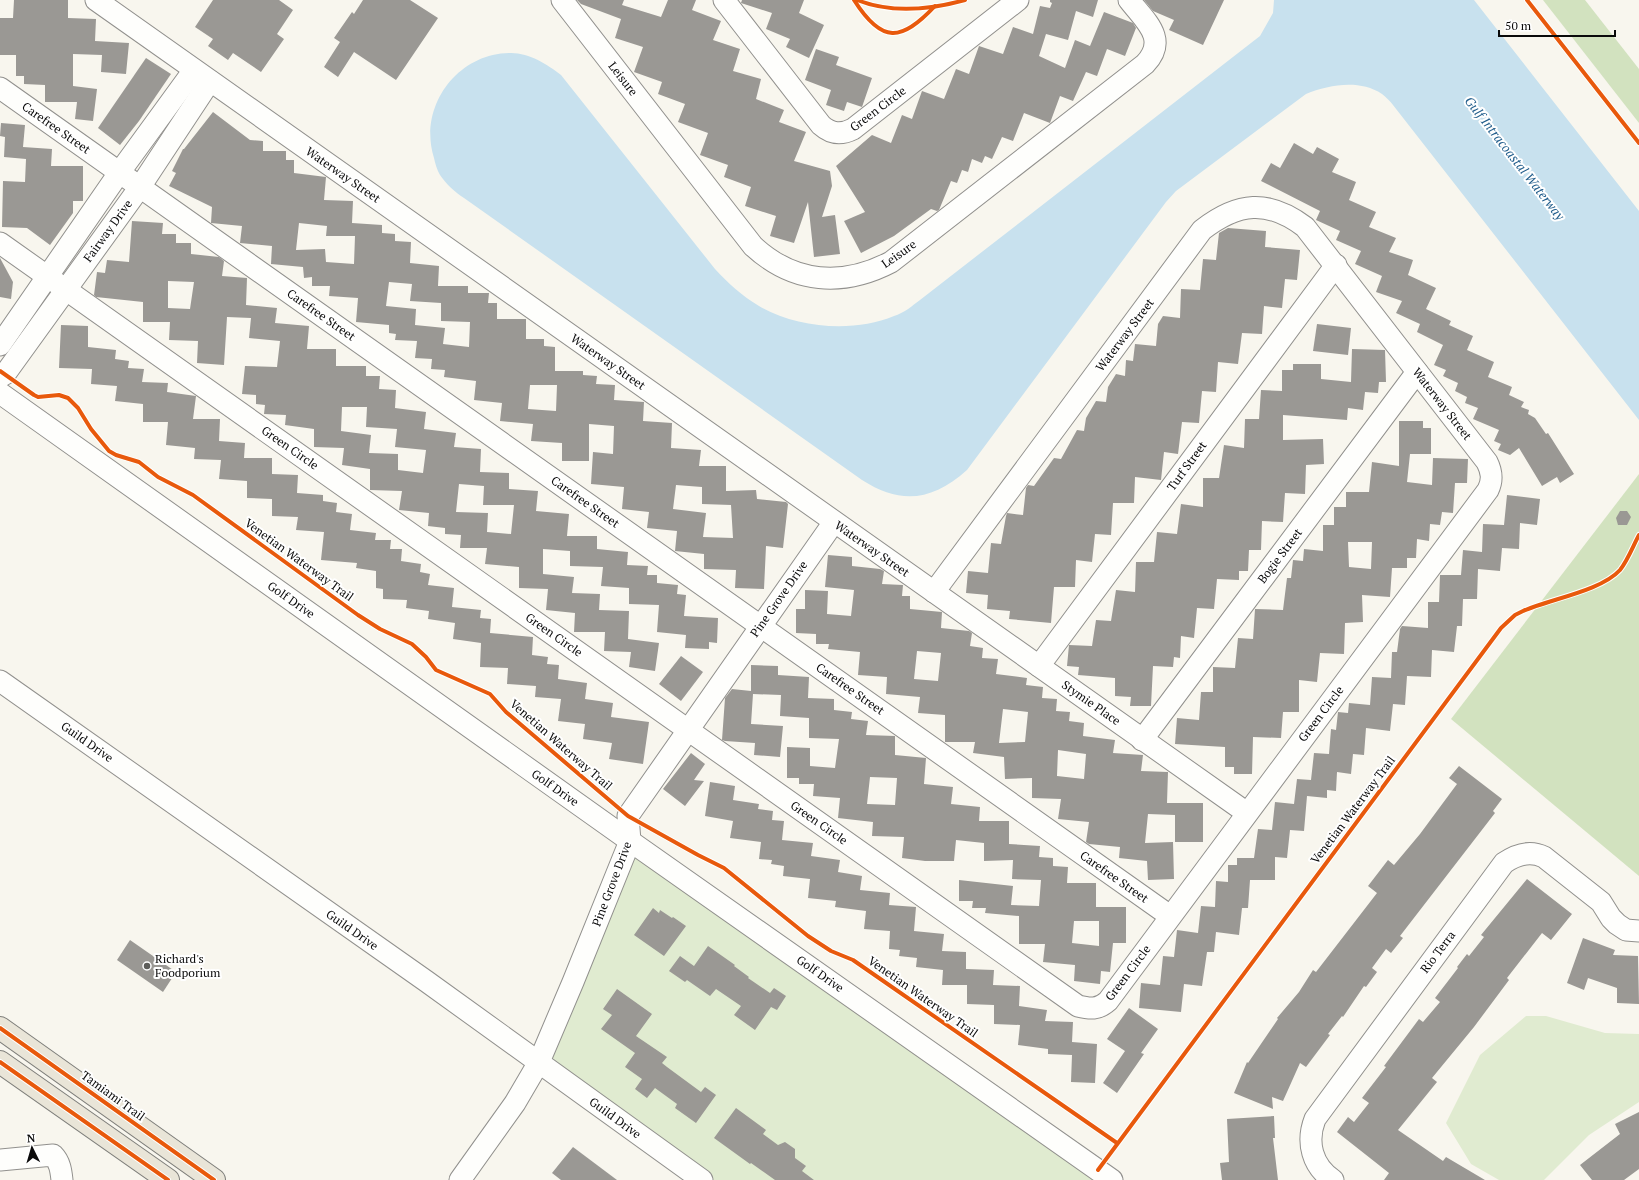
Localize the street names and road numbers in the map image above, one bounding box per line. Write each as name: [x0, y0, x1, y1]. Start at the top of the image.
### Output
street label: Leisure: [605, 59, 641, 99]
street label: Green Circle: [847, 83, 909, 135]
street label: Carefree Street: [19, 98, 94, 157]
street label: Waterway Street: [303, 143, 384, 206]
street label: Fairway Drive: [80, 197, 135, 265]
street label: Leisure: [878, 236, 919, 271]
street label: Carefree Street: [284, 285, 359, 344]
street label: Waterway Street: [1092, 295, 1157, 374]
street label: Waterway Street: [568, 330, 649, 393]
street label: Waterway Street: [1410, 365, 1476, 443]
street label: Green Circle: [259, 422, 322, 473]
street label: Turf Street: [1164, 438, 1210, 493]
street label: Carefree Street: [548, 472, 623, 531]
street label: Venetian Waterway Trail: [242, 515, 357, 604]
street label: Waterway Street: [832, 517, 913, 580]
street label: Bogie Street: [1254, 525, 1305, 586]
street label: Pine Grove Drive: [747, 558, 810, 640]
street label: Golf Drive: [265, 578, 318, 621]
street label: Green Circle: [523, 609, 586, 660]
street label: Carefree Street: [813, 659, 888, 718]
street label: Stymie Place: [1059, 677, 1123, 728]
street label: Green Circle: [1295, 683, 1347, 745]
street label: Venetian Waterway Trail: [507, 696, 616, 793]
street label: Guild Drive: [58, 718, 116, 765]
street label: Venetian Waterway Trail: [1307, 753, 1398, 866]
street label: Golf Drive: [529, 766, 582, 809]
street label: Green Circle: [788, 797, 851, 848]
street label: Pine Grove Drive: [588, 839, 635, 928]
street label: Carefree Street: [1077, 847, 1152, 906]
street label: Guild Drive: [323, 906, 381, 953]
street label: Rio Terra: [1417, 928, 1458, 976]
street label: Green Circle: [1102, 942, 1154, 1004]
street label: Golf Drive: [794, 952, 847, 995]
street label: Venetian Waterway Trail: [865, 953, 982, 1041]
street label: Tamiami Trail: [79, 1067, 148, 1124]
street label: Guild Drive: [586, 1094, 644, 1141]

